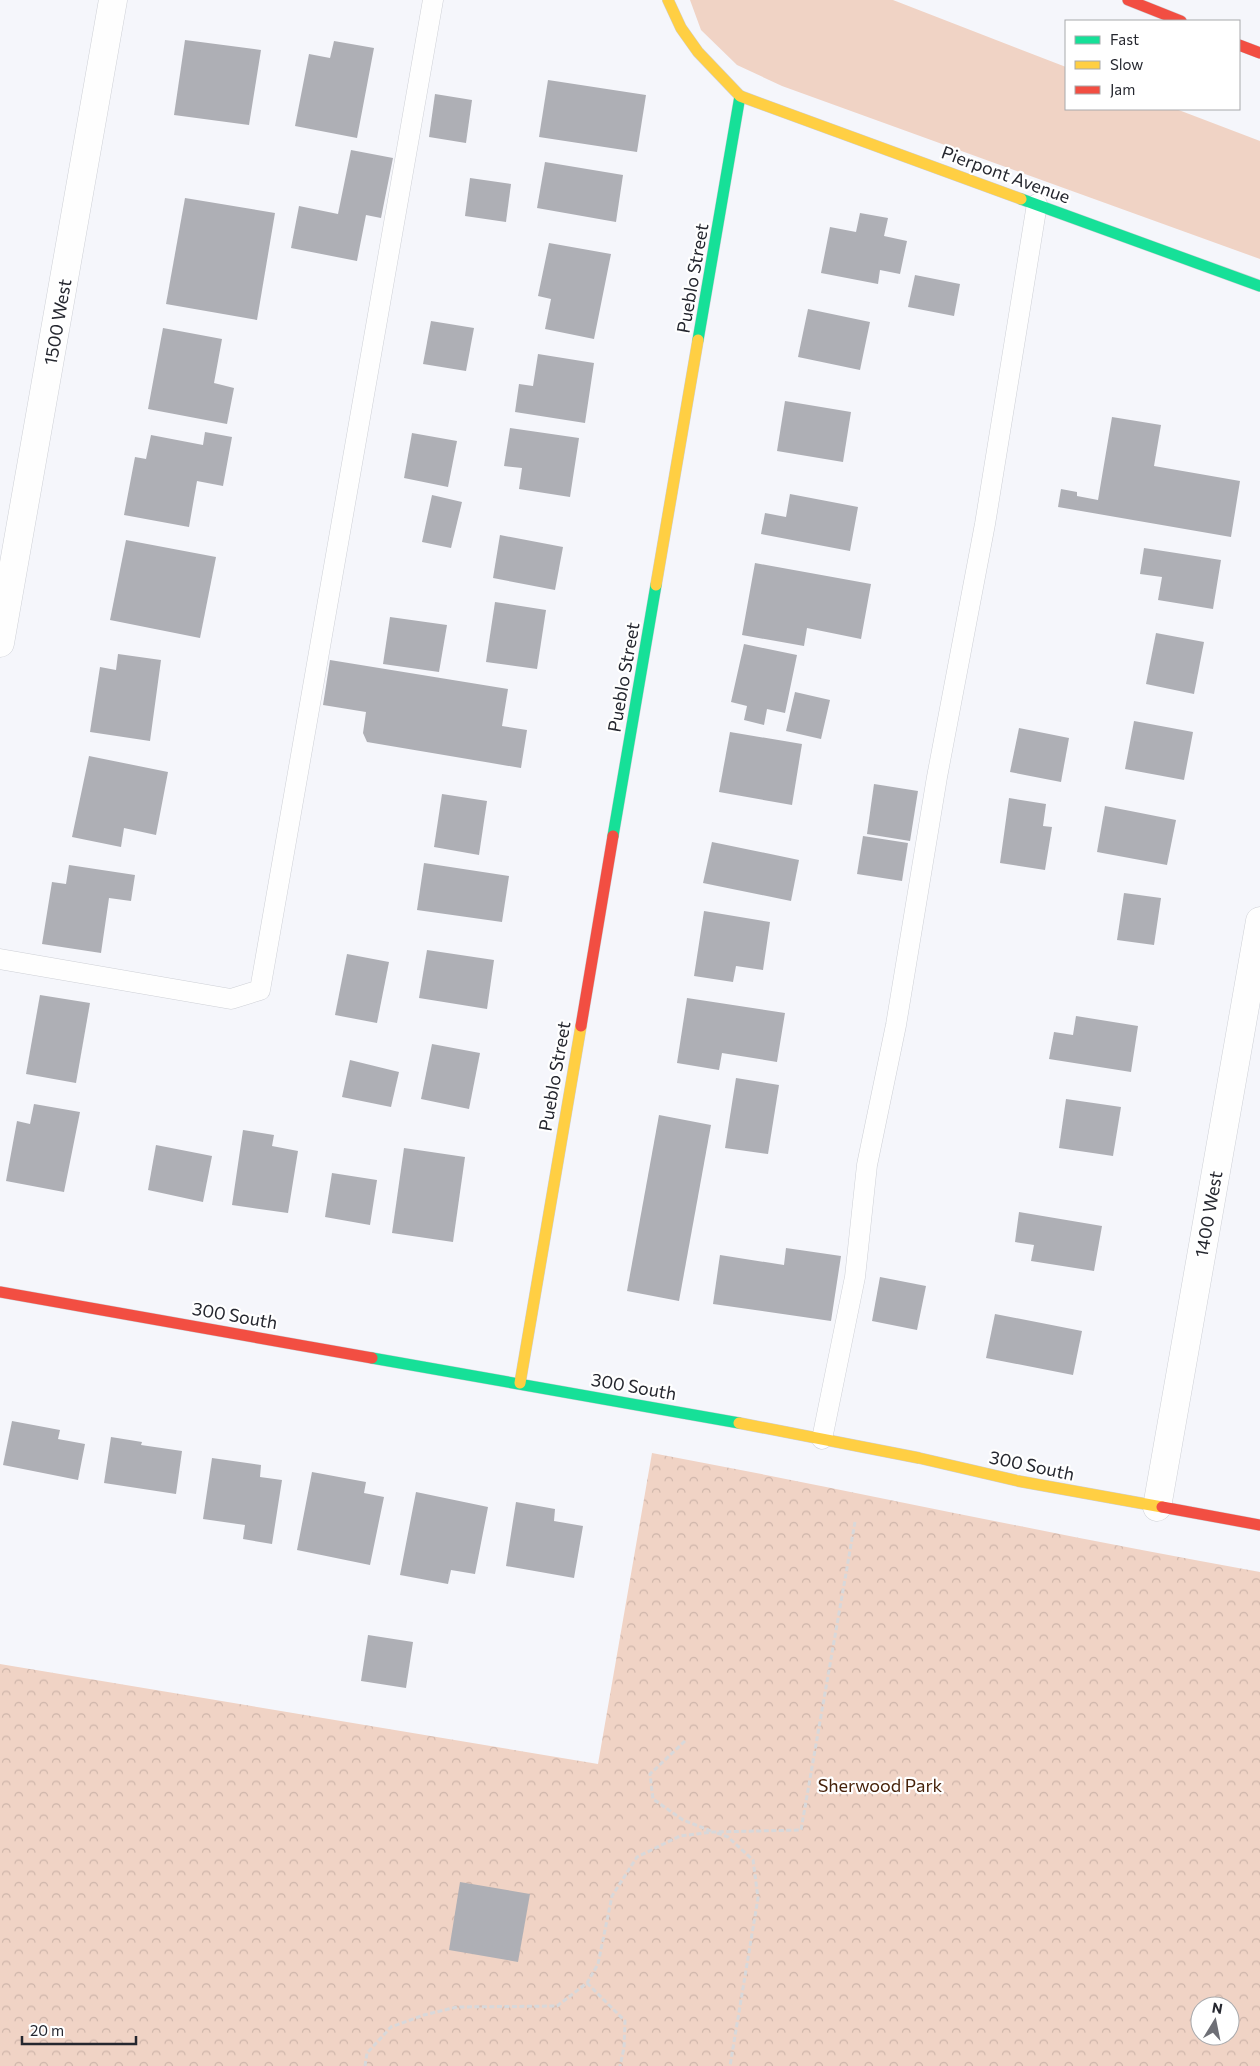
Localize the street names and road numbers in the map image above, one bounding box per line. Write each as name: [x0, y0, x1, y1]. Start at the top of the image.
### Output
street label: Pierpont Avenue: [939, 141, 1073, 207]
street label: Pueblo Street: [672, 221, 712, 335]
street label: 1500 West: [39, 277, 75, 367]
street label: Pueblo Street: [603, 620, 643, 734]
street label: Pueblo Street: [534, 1019, 574, 1133]
street label: 1400 West: [1190, 1169, 1226, 1259]
street label: 300 South: [191, 1297, 279, 1333]
street label: 300 South: [590, 1368, 678, 1404]
street label: 300 South: [988, 1445, 1076, 1485]

